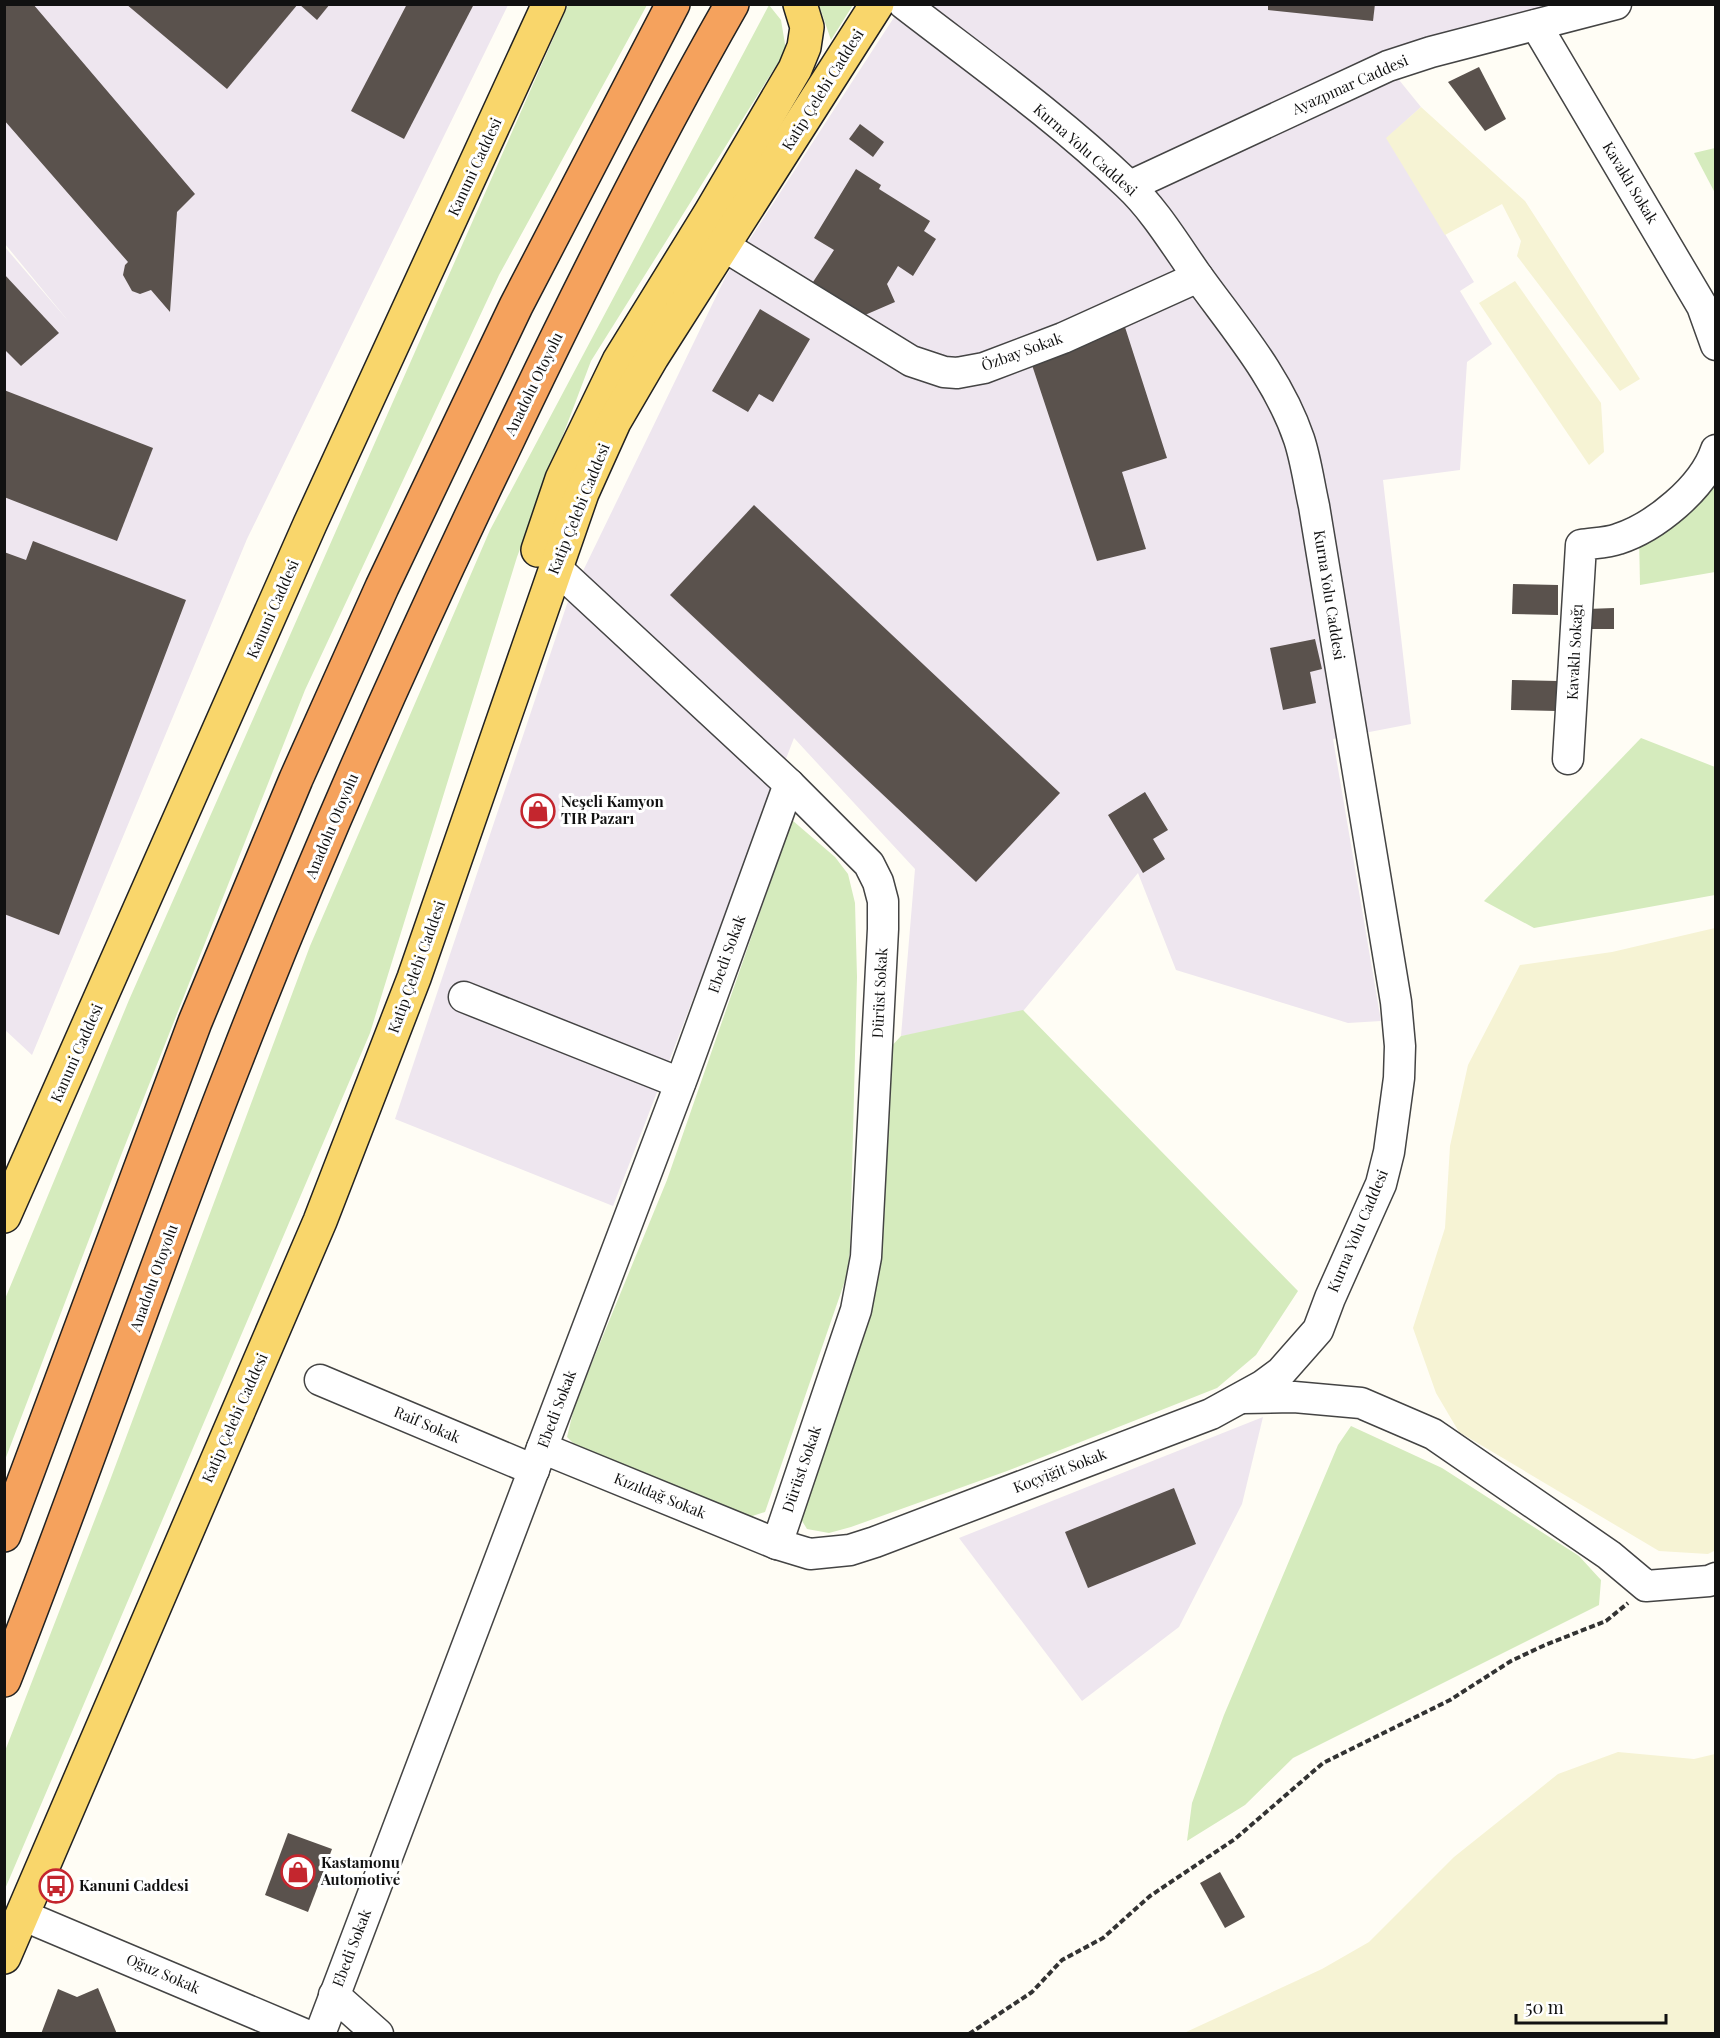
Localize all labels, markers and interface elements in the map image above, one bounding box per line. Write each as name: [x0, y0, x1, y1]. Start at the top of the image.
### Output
street label: Katip Çelebi Caddesi: [777, 24, 868, 154]
street label: Ayazpınar Caddesi: [1287, 49, 1411, 119]
street label: Kurna Yolu Caddesi: [1030, 99, 1142, 200]
street label: Kanuni Caddesi: [443, 114, 506, 219]
street label: Kavaklı Sokak: [1599, 138, 1664, 228]
street label: Özbay Sokak: [978, 327, 1066, 375]
street label: Anadolu Otoyolu: [499, 328, 567, 439]
street label: Katip Çelebi Caddesi: [543, 440, 614, 577]
street label: Kurna Yolu Caddesi: [1310, 528, 1350, 662]
street label: Kanuni Caddesi: [241, 556, 303, 661]
street label: Kavaklı Sokağı: [1561, 603, 1587, 701]
street label: Anadolu Otoyolu: [300, 770, 362, 882]
place label: Neşeli Kamyon TIR Pazarı: [561, 791, 664, 828]
shop icon: Neşeli Kamyon TIR Pazarı: [520, 793, 556, 829]
street label: Katip Çelebi Caddesi: [383, 897, 450, 1036]
street label: Ebedi Sokak: [703, 911, 750, 996]
street label: Dürüst Sokak: [867, 947, 891, 1039]
street label: Kanuni Caddesi: [45, 1000, 107, 1105]
street label: Kurna Yolu Caddesi: [1322, 1166, 1392, 1295]
street label: Anadolu Otoyolu: [124, 1221, 182, 1335]
street label: Katip Çelebi Caddesi: [197, 1349, 272, 1485]
street label: Ebedi Sokak: [532, 1366, 580, 1451]
street label: Raif Sokak: [391, 1401, 464, 1447]
street label: Dürüst Sokak: [777, 1422, 825, 1515]
street label: Koçyiğit Sokak: [1010, 1443, 1110, 1497]
street label: Kızıldağ Sokak: [611, 1467, 710, 1523]
place label: Kastamonu Automotive: [320, 1852, 401, 1889]
shop icon: Kastamonu Automotive: [280, 1854, 316, 1890]
bus stop icon: Kanuni Caddesi: [38, 1868, 74, 1904]
place label: Kanuni Caddesi: [79, 1875, 189, 1895]
street label: Ebedi Sokak: [327, 1905, 375, 1990]
street label: Oğuz Sokak: [123, 1949, 204, 1998]
scale bar: [1516, 1987, 1666, 2025]
text: 50 m: [1525, 1995, 1564, 2019]

